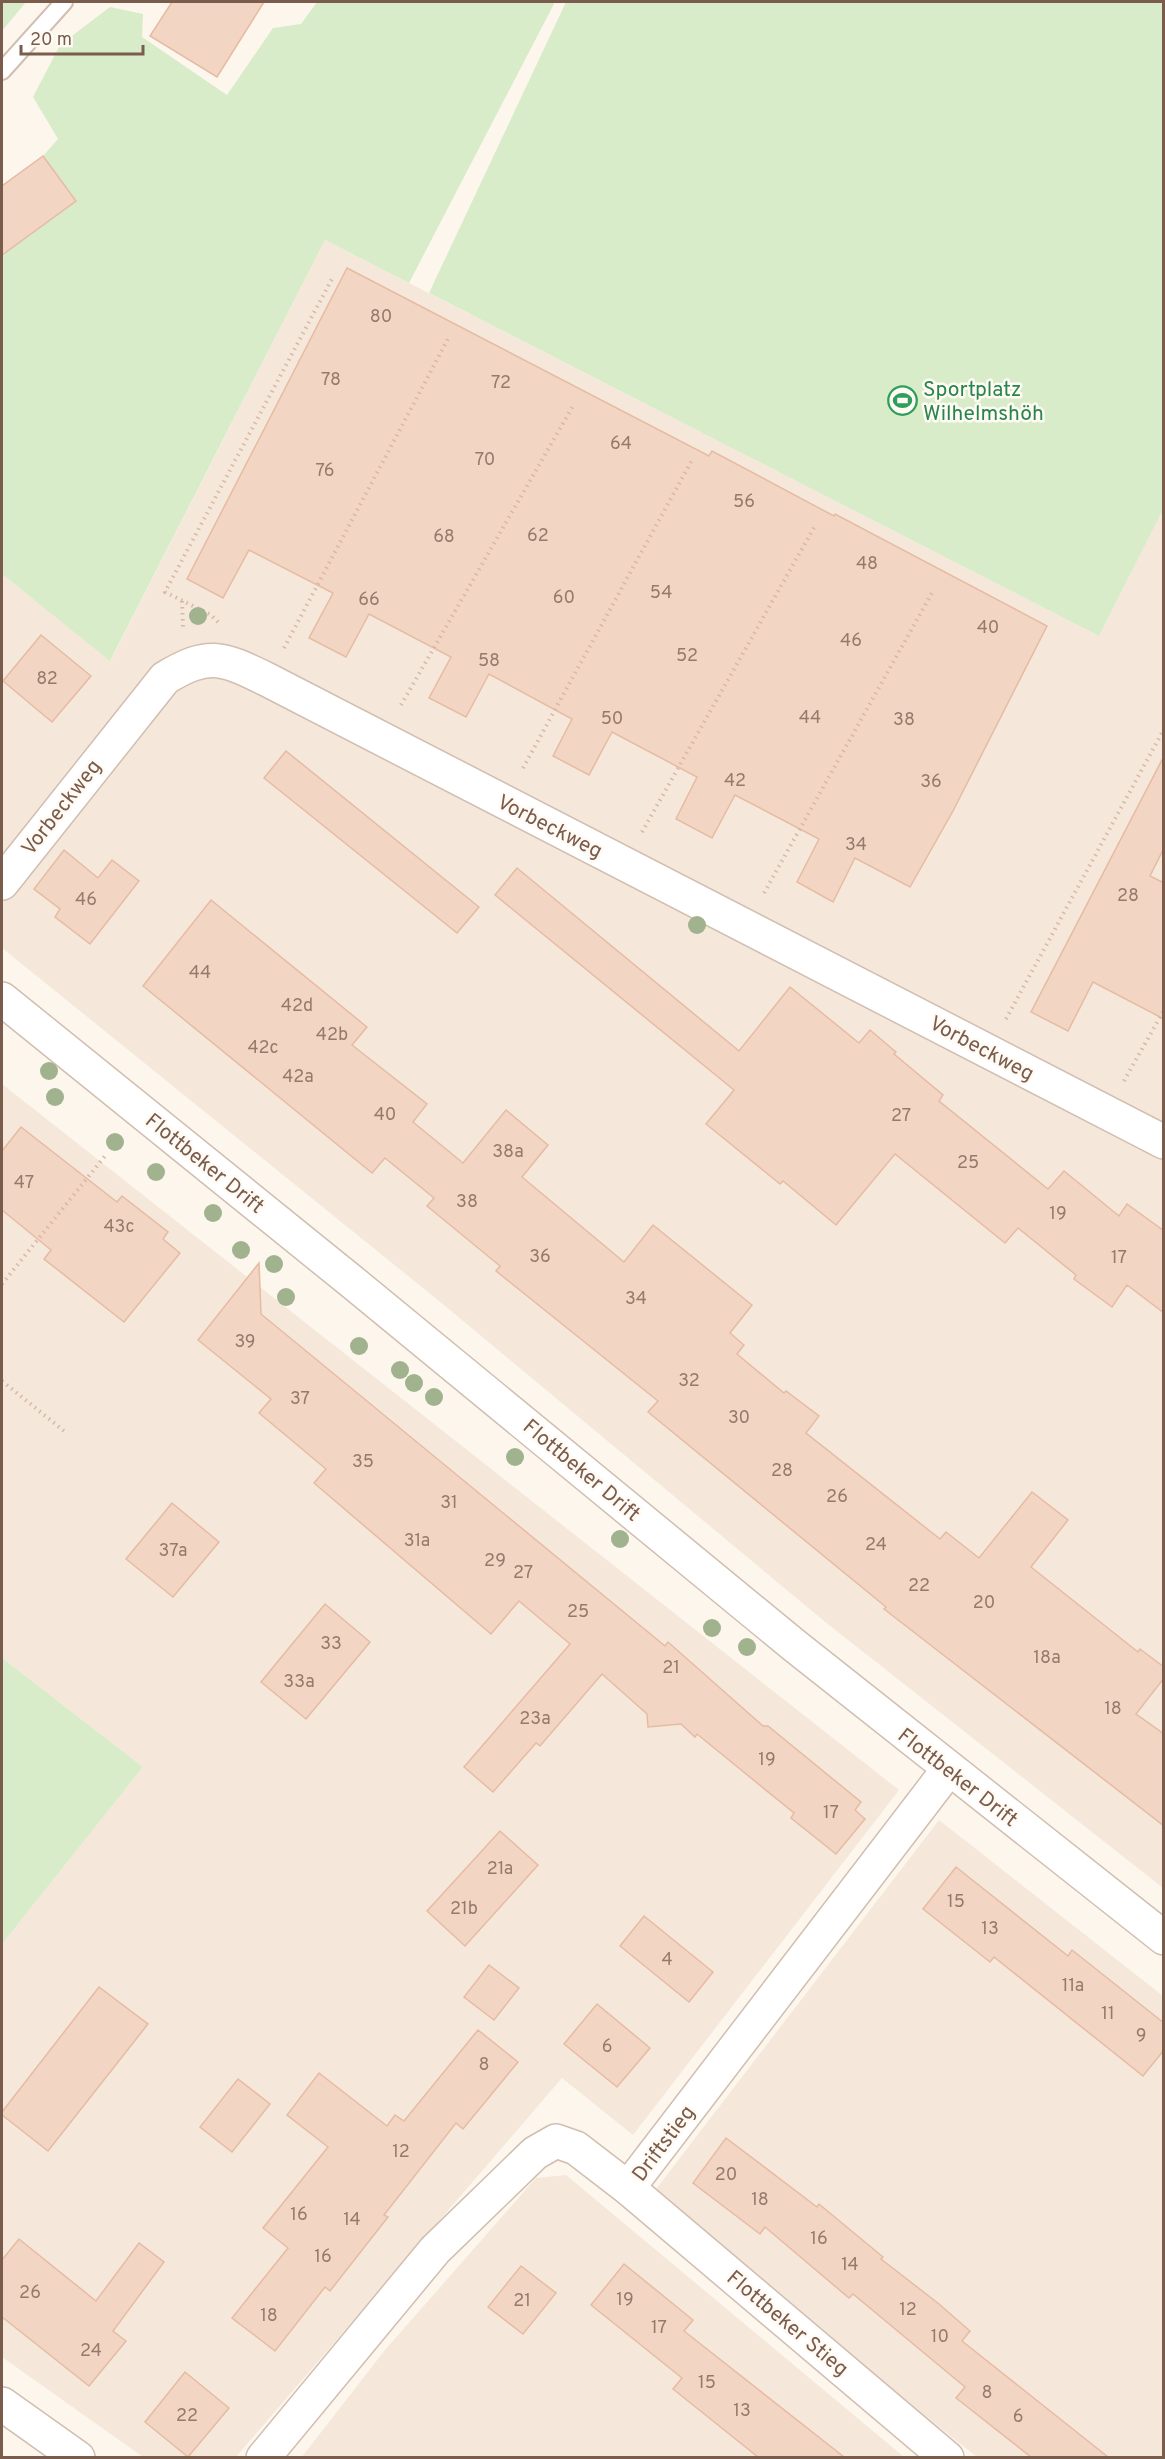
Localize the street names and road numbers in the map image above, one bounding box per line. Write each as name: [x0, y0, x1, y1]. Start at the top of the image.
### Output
street label: Vorbeckweg: [16, 754, 108, 861]
street label: Vorbeckweg: [492, 789, 607, 865]
street label: Vorbeckweg: [924, 1010, 1038, 1088]
street label: Flottbeker Drift: [139, 1108, 269, 1220]
street label: Flottbeker Drift: [517, 1414, 645, 1528]
street label: Flottbeker Drift: [891, 1723, 1023, 1834]
street label: Driftstieg: [627, 2100, 702, 2187]
street label: Flottbeker Stieg: [720, 2265, 854, 2383]

